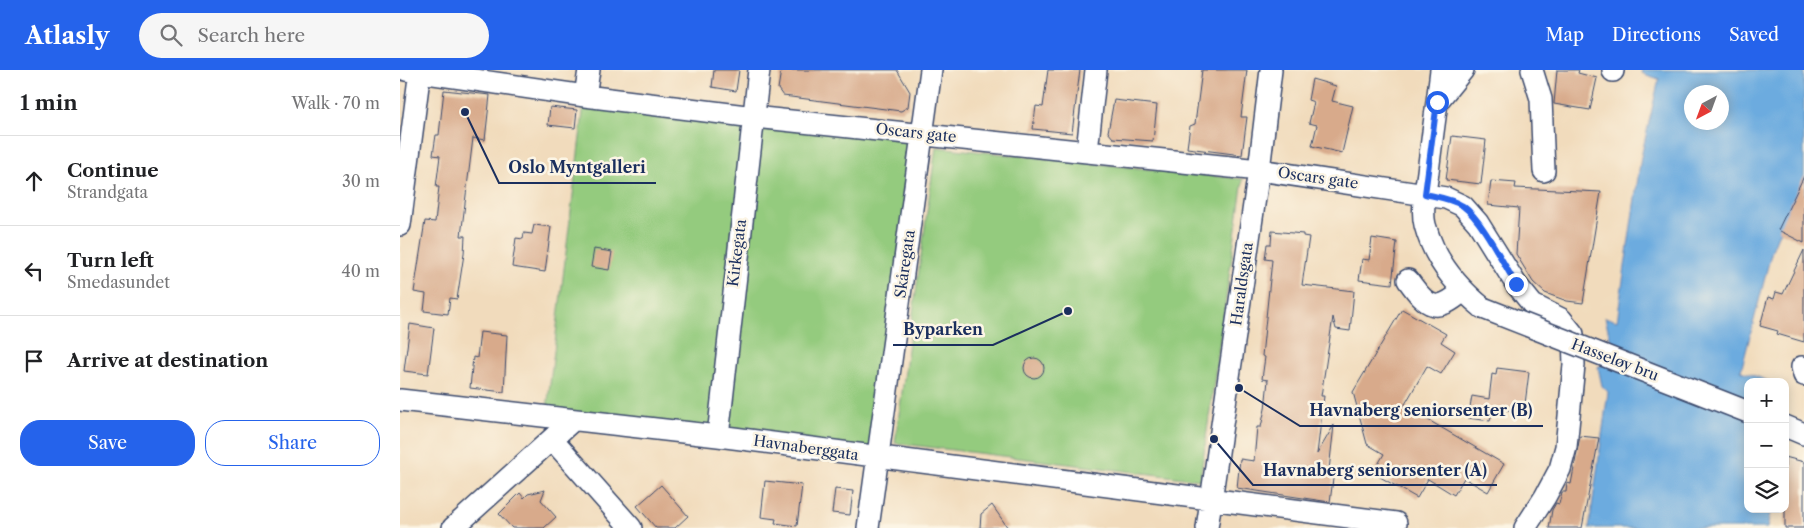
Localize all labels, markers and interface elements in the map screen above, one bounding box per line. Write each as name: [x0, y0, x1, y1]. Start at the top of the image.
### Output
search box: [139, 13, 489, 58]
text: Atlasly: [25, 21, 109, 50]
icon: search: [157, 21, 185, 49]
text: Search here: [197, 24, 305, 47]
text: Map: [1545, 24, 1584, 46]
text: Directions: [1612, 24, 1701, 46]
text: Saved: [1729, 24, 1779, 46]
north arrow: [1684, 85, 1729, 130]
text: 1 min: [20, 90, 78, 115]
route start: [1426, 91, 1449, 114]
text: Walk · 70 m: [292, 93, 380, 113]
street label: Oscars gate: [875, 119, 957, 146]
callout: Oslo Myntgalleri: [499, 152, 656, 183]
text: Oslo Myntgalleri: [508, 157, 646, 177]
text: Continue: [67, 159, 159, 182]
street label: Oscars gate: [1277, 162, 1360, 193]
icon: ahead: [20, 167, 48, 195]
text: 30 m: [342, 171, 380, 191]
text: Strandgata: [67, 182, 148, 202]
street label: Kirkegata: [723, 218, 750, 288]
street label: Skåregata: [890, 228, 919, 299]
street label: Haraldsgata: [1226, 241, 1257, 327]
text: Turn left: [67, 249, 154, 272]
icon: left: [20, 257, 48, 285]
text: 40 m: [341, 261, 380, 281]
text: Smedasundet: [67, 272, 170, 292]
route end: [1505, 273, 1528, 296]
callout: Byparken: [893, 314, 993, 345]
text: Byparken: [903, 319, 983, 339]
street label: Hasseløy bru: [1569, 334, 1662, 385]
icon: arrive: [20, 347, 48, 375]
text: Arrive at destination: [67, 349, 268, 372]
map controls: [1744, 378, 1789, 513]
button: +: [1744, 378, 1789, 423]
callout: Havnaberg seniorsenter (B): [1300, 395, 1543, 426]
text: Havnaberg seniorsenter (B): [1309, 400, 1533, 420]
button: Save: [20, 420, 195, 466]
button: Share: [205, 420, 380, 466]
button: −: [1744, 423, 1789, 468]
street label: Havnaberggata: [752, 431, 860, 464]
callout: Havnaberg seniorsenter (A): [1253, 454, 1497, 485]
text: Havnaberg seniorsenter (A): [1263, 460, 1487, 480]
button: layers: [1744, 468, 1789, 513]

